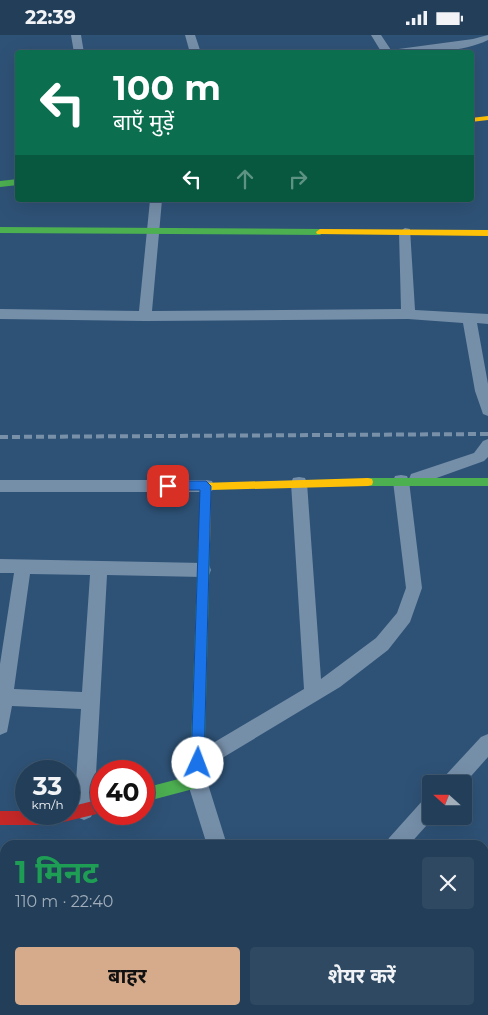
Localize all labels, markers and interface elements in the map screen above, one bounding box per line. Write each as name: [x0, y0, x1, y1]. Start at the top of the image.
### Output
text: 22:39: [25, 6, 76, 29]
text: 100 m: [113, 66, 221, 109]
icon: left: [30, 70, 95, 135]
text: बाएँ मुड़ें: [113, 109, 174, 136]
icon: left: [178, 165, 206, 193]
icon: ahead: [231, 165, 259, 193]
icon: right: [284, 165, 312, 193]
pin: [147, 465, 189, 507]
icon: arrive: [154, 472, 182, 500]
position arrow: [171, 736, 223, 788]
speed limit sign: 40: [90, 760, 155, 825]
text: 33: [33, 771, 62, 801]
north arrow: [422, 775, 472, 825]
map controls: [422, 775, 472, 825]
text: km/h: [31, 797, 64, 812]
text: 1 मिनट: [15, 854, 98, 891]
button: close: [422, 857, 474, 909]
text: 110 m · 22:40: [15, 892, 113, 911]
button: बाहर: [15, 947, 240, 1005]
button: शेयर करें: [250, 947, 474, 1005]

